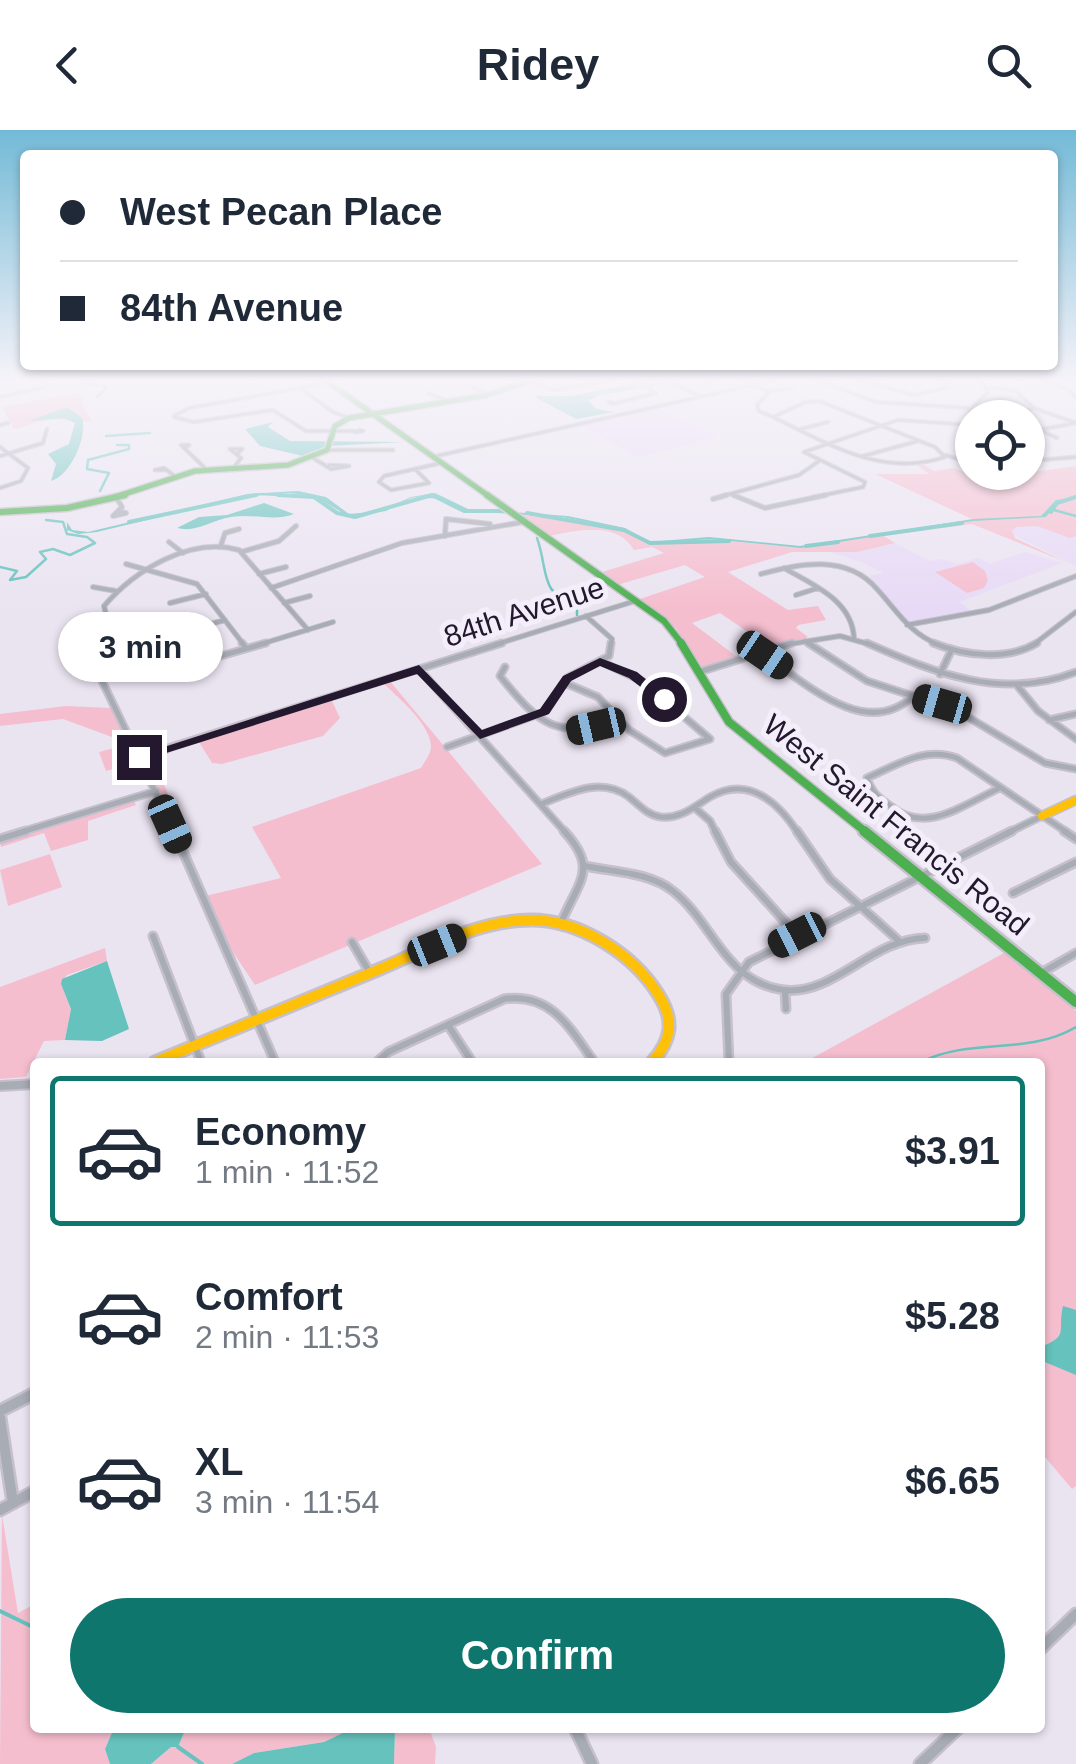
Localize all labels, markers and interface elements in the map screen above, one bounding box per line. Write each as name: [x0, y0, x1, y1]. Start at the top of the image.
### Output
icon: back: [40, 38, 95, 93]
icon: search: [981, 38, 1036, 93]
text: Ridey: [477, 39, 599, 90]
text: West Pecan Place: [120, 191, 442, 233]
text: 84th Avenue: [120, 287, 343, 329]
map controls: [955, 400, 1045, 490]
button: locate: [955, 400, 1045, 490]
street label: 84th Avenue: [440, 570, 608, 653]
callout: 3 min: [56, 612, 222, 682]
car: [732, 626, 798, 684]
text: 3 min: [99, 629, 182, 665]
route start: [642, 677, 687, 722]
car: [909, 681, 975, 727]
car: [563, 705, 629, 747]
street label: West Saint Francis Road: [757, 708, 1035, 942]
route end: [117, 735, 162, 780]
car: [144, 790, 196, 858]
car: [763, 908, 831, 962]
car: [404, 920, 470, 970]
icon: car: [75, 1106, 165, 1196]
text: Economy: [195, 1111, 366, 1153]
text: $3.91: [905, 1130, 1000, 1172]
text: 1 min · 11:52: [195, 1154, 379, 1190]
icon: car: [75, 1271, 165, 1361]
text: Comfort: [195, 1276, 343, 1318]
text: $5.28: [905, 1295, 1000, 1337]
text: 2 min · 11:53: [195, 1319, 379, 1355]
icon: car: [75, 1436, 165, 1526]
text: XL: [195, 1441, 244, 1483]
text: $6.65: [905, 1460, 1000, 1502]
text: 3 min · 11:54: [195, 1484, 379, 1520]
button: Confirm: [70, 1598, 1005, 1713]

